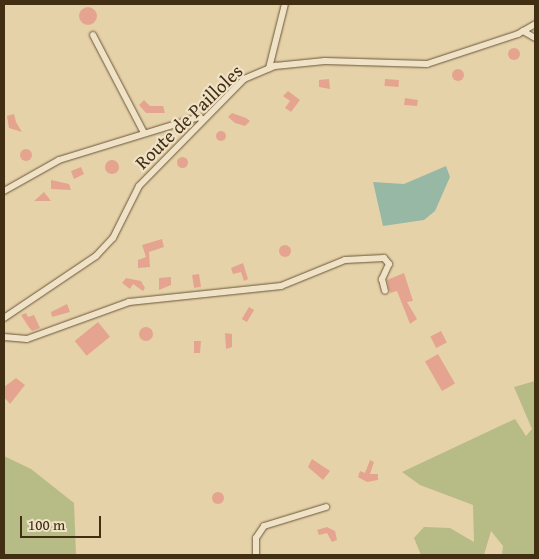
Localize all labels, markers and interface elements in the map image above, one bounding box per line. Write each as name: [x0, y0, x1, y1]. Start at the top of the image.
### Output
street label: Route de Pailloles: [130, 60, 248, 174]
scale bar: [22, 506, 104, 538]
text: 100 m: [28, 514, 65, 535]

